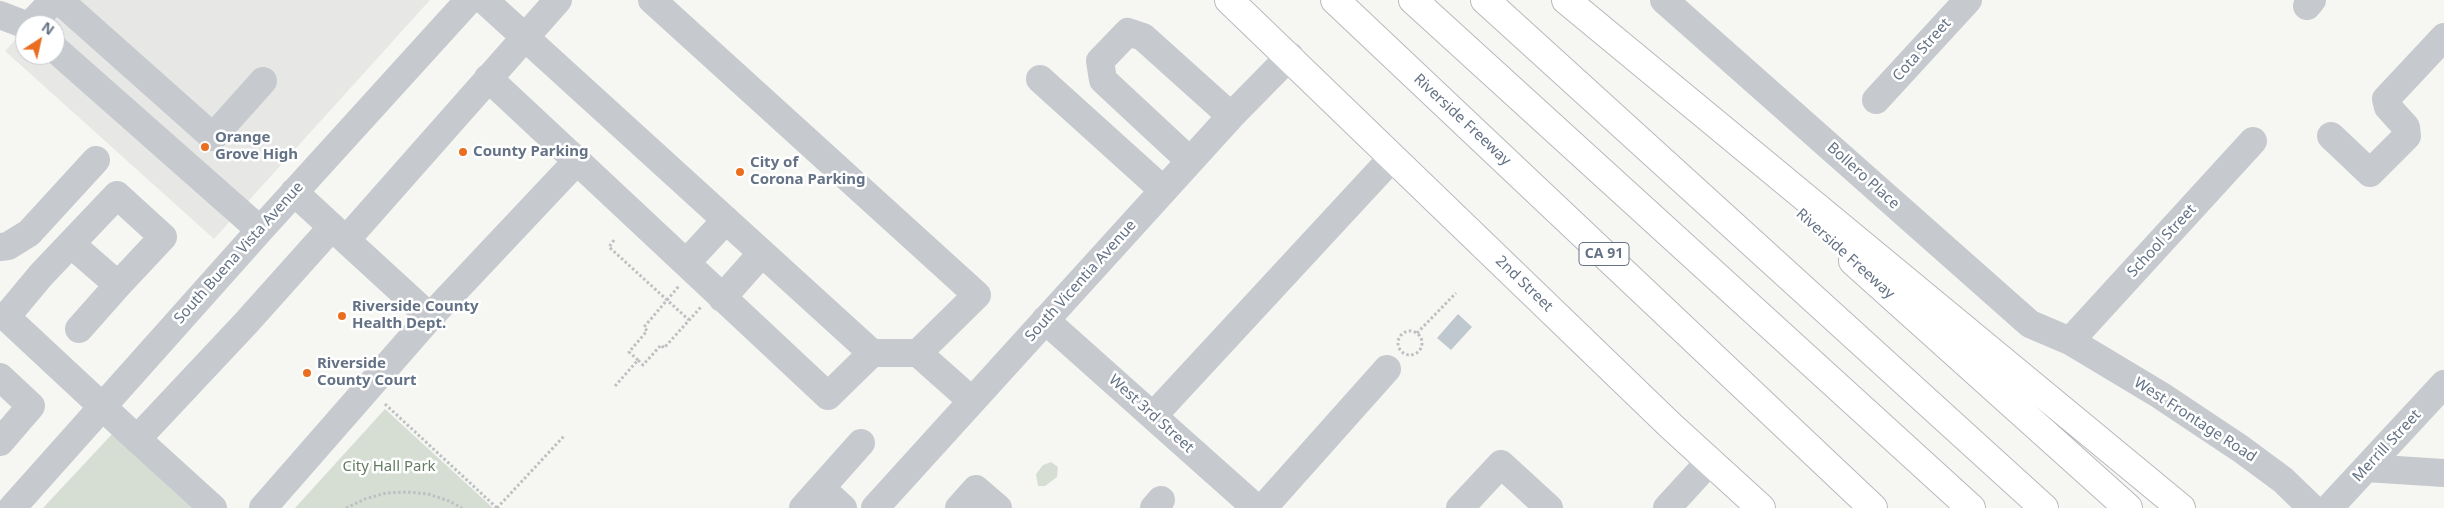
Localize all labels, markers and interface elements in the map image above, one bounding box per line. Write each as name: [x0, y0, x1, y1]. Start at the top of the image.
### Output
north arrow: [15, 15, 65, 65]
street label: Cota Street: [1889, 15, 1955, 85]
text: N: [38, 17, 58, 39]
street label: Riverside Freeway: [1410, 70, 1514, 170]
place label: Orange Grove High: [215, 129, 298, 164]
street label: Bollero Place: [1823, 139, 1903, 213]
marker: Orange Grove High: [199, 141, 211, 153]
place label: County Parking: [473, 143, 588, 161]
marker: County Parking: [457, 146, 469, 158]
place label: City of Corona Parking: [750, 154, 865, 189]
marker: City of Corona Parking: [734, 166, 746, 178]
street label: South Buena Vista Avenue: [171, 178, 307, 328]
street label: School Street: [2124, 201, 2200, 281]
street label: Riverside Freeway: [1792, 205, 1898, 303]
street label: South Vicentia Avenue: [1022, 217, 1140, 345]
road number: CA 91: [1579, 242, 1629, 266]
street label: 2nd Street: [1492, 252, 1556, 316]
place label: Riverside County Health Dept.: [352, 298, 478, 333]
marker: Riverside County Health Dept.: [336, 310, 348, 322]
place label: Riverside County Court: [317, 355, 416, 390]
marker: Riverside County Court: [301, 367, 313, 379]
street label: West 3rd Street: [1105, 371, 1197, 457]
street label: West Frontage Road: [2131, 374, 2259, 466]
street label: Merrill Street: [2349, 406, 2425, 486]
park label: City Hall Park: [342, 458, 436, 476]

